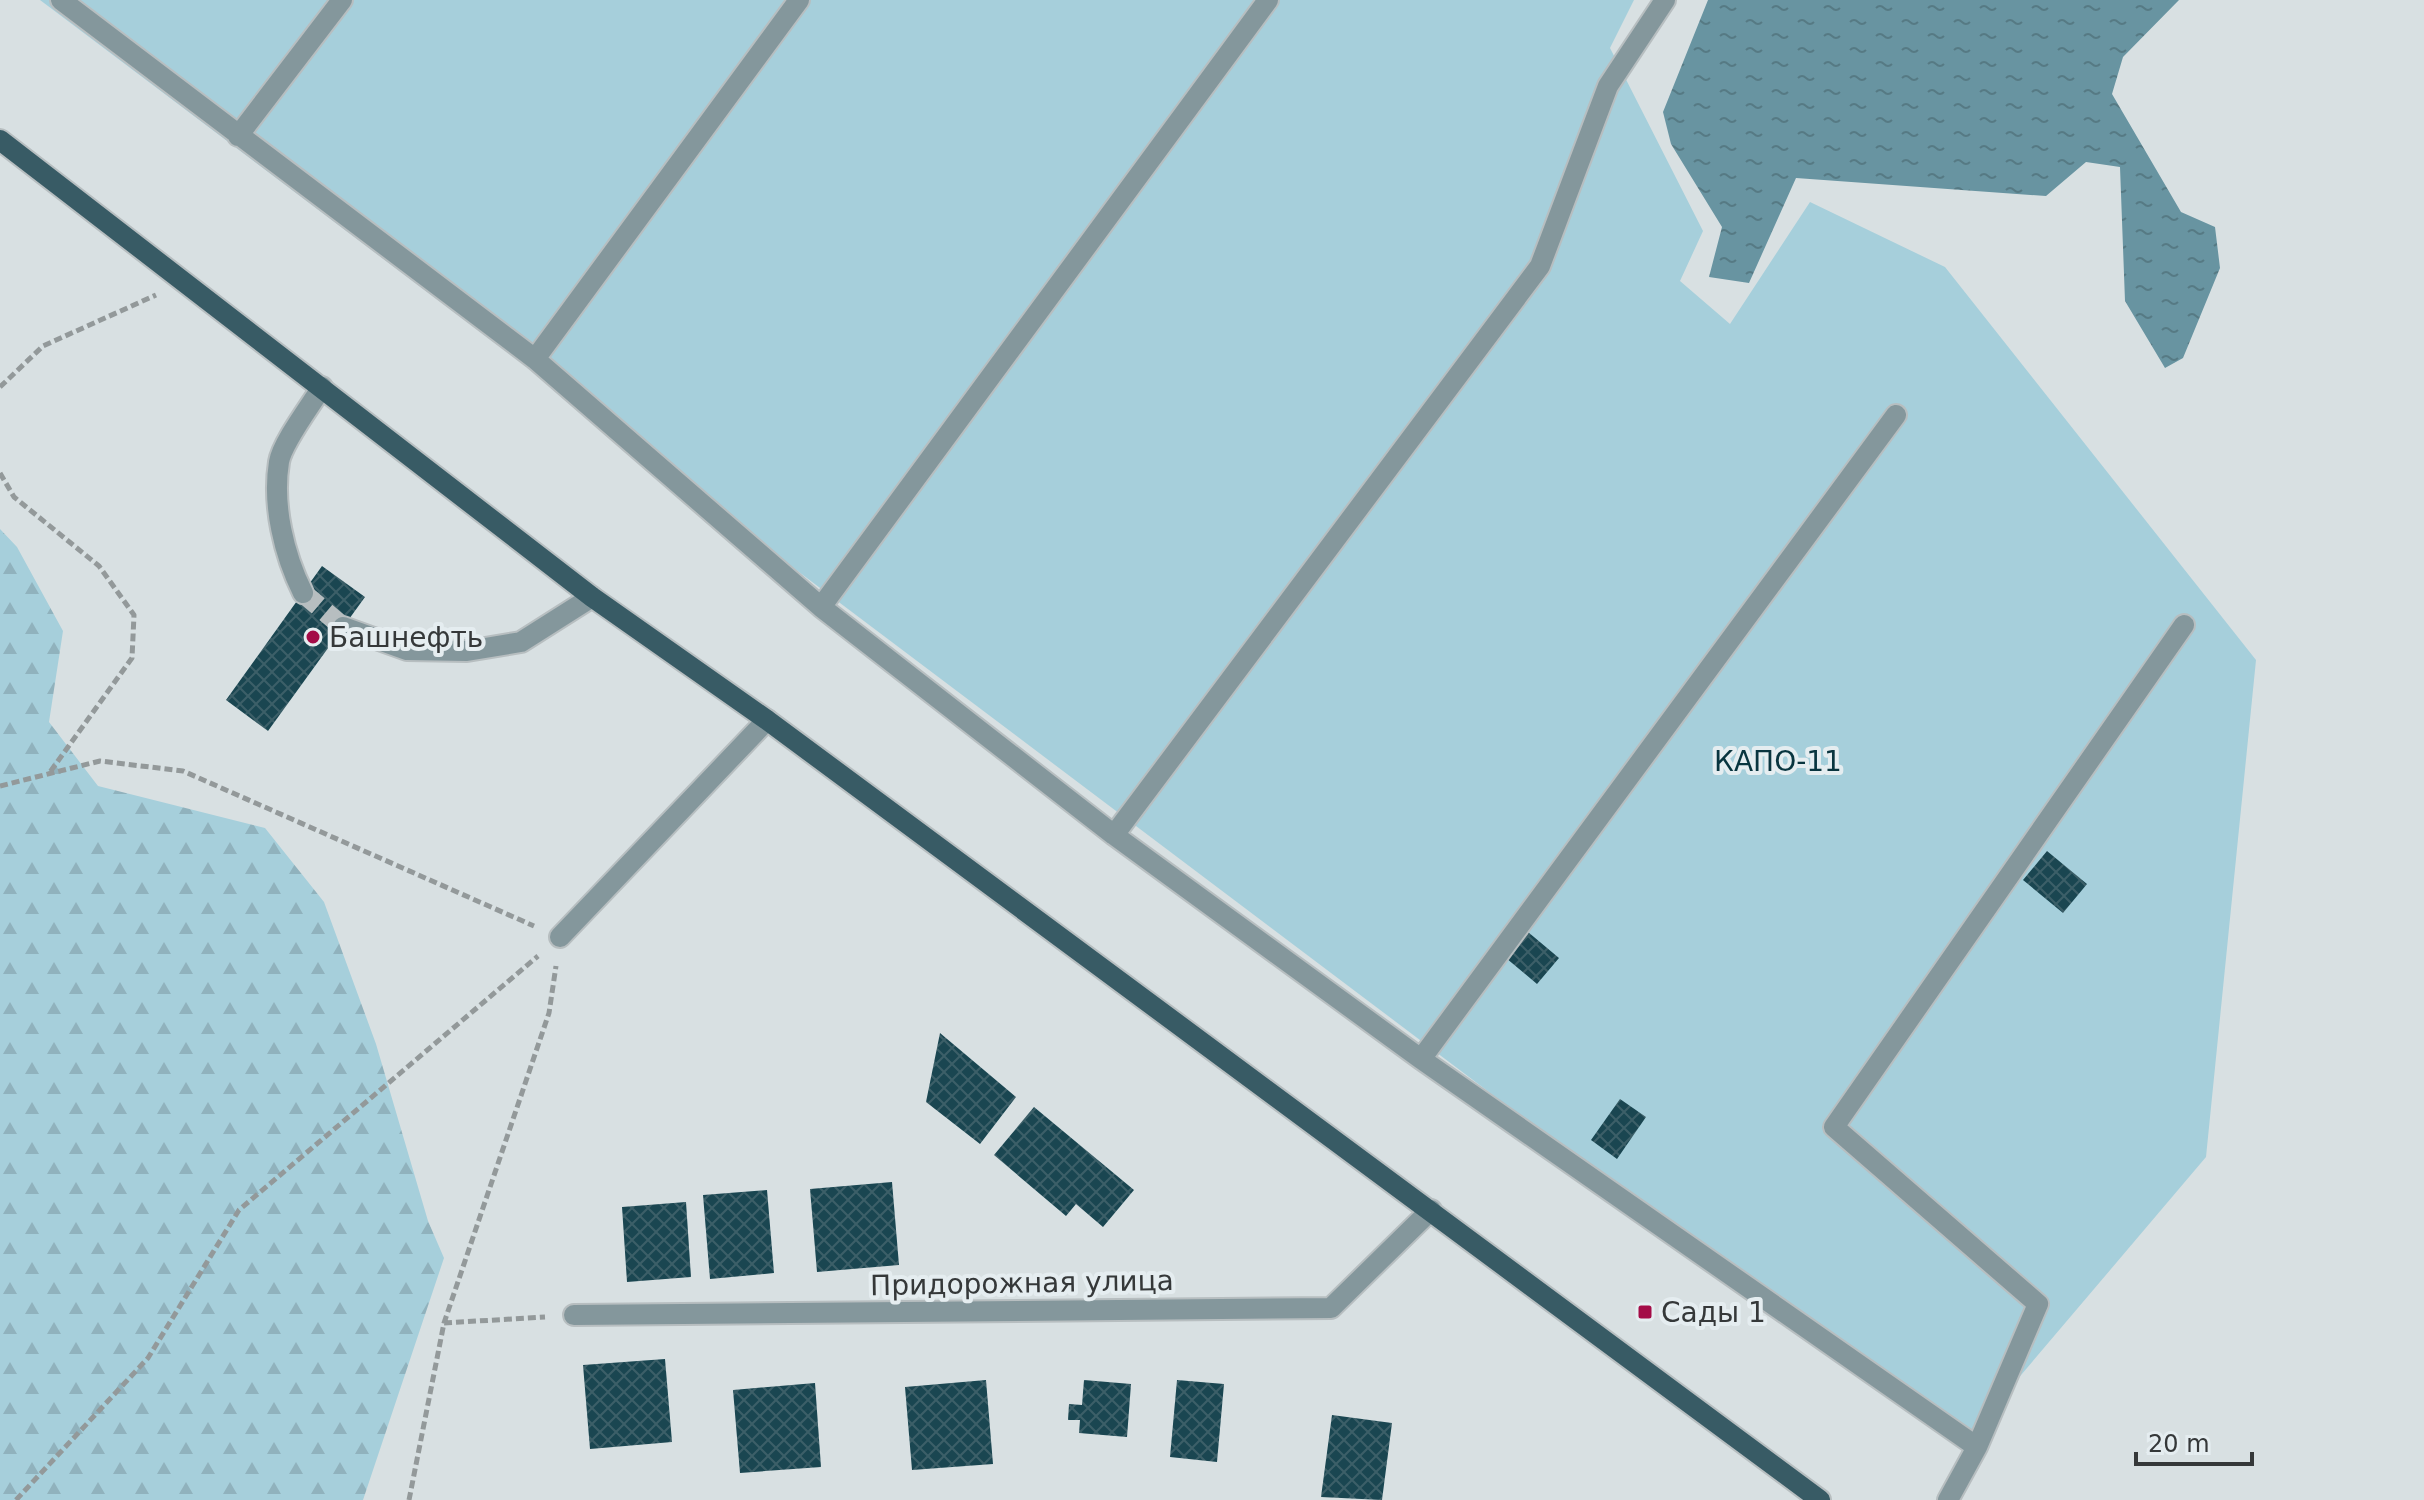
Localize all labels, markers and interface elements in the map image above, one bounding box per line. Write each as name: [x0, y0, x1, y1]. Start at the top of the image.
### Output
place label: Башнефть: [329, 621, 483, 654]
marker: Башнефть: [304, 628, 322, 646]
park label: КАПО-11: [1714, 745, 1842, 778]
street label: Придорожная улица: [870, 1264, 1174, 1302]
place label: Сады 1: [1661, 1296, 1766, 1329]
marker: Сады 1: [1636, 1303, 1654, 1321]
scale bar: [2136, 1416, 2252, 1466]
text: 20 m: [2148, 1430, 2210, 1458]

